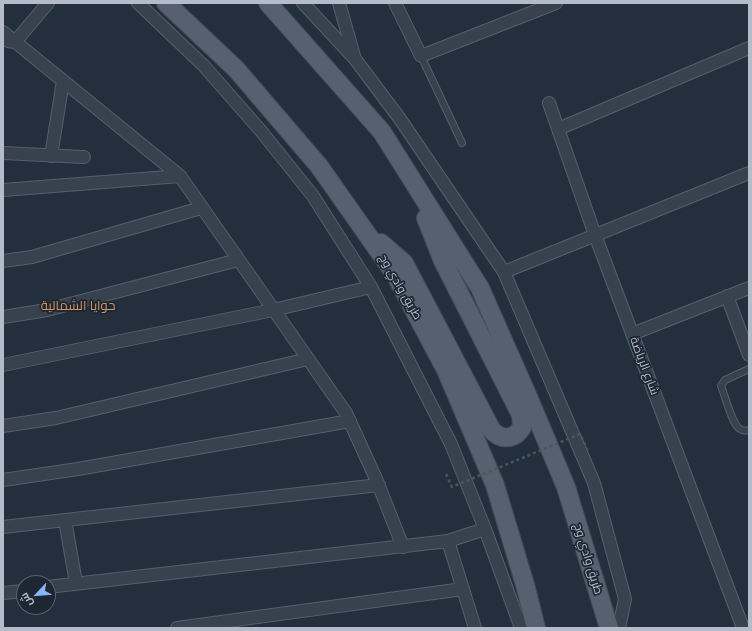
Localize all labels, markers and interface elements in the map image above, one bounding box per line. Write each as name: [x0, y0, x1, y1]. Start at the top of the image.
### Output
street label: طريق وادي وج: [375, 252, 425, 322]
district label: حوايا الشمالية: [41, 298, 115, 314]
street label: شارع الرياضة: [626, 335, 662, 397]
street label: طريق وادي وج: [570, 522, 606, 596]
north arrow: [16, 575, 56, 615]
text: ش: [16, 590, 36, 610]

